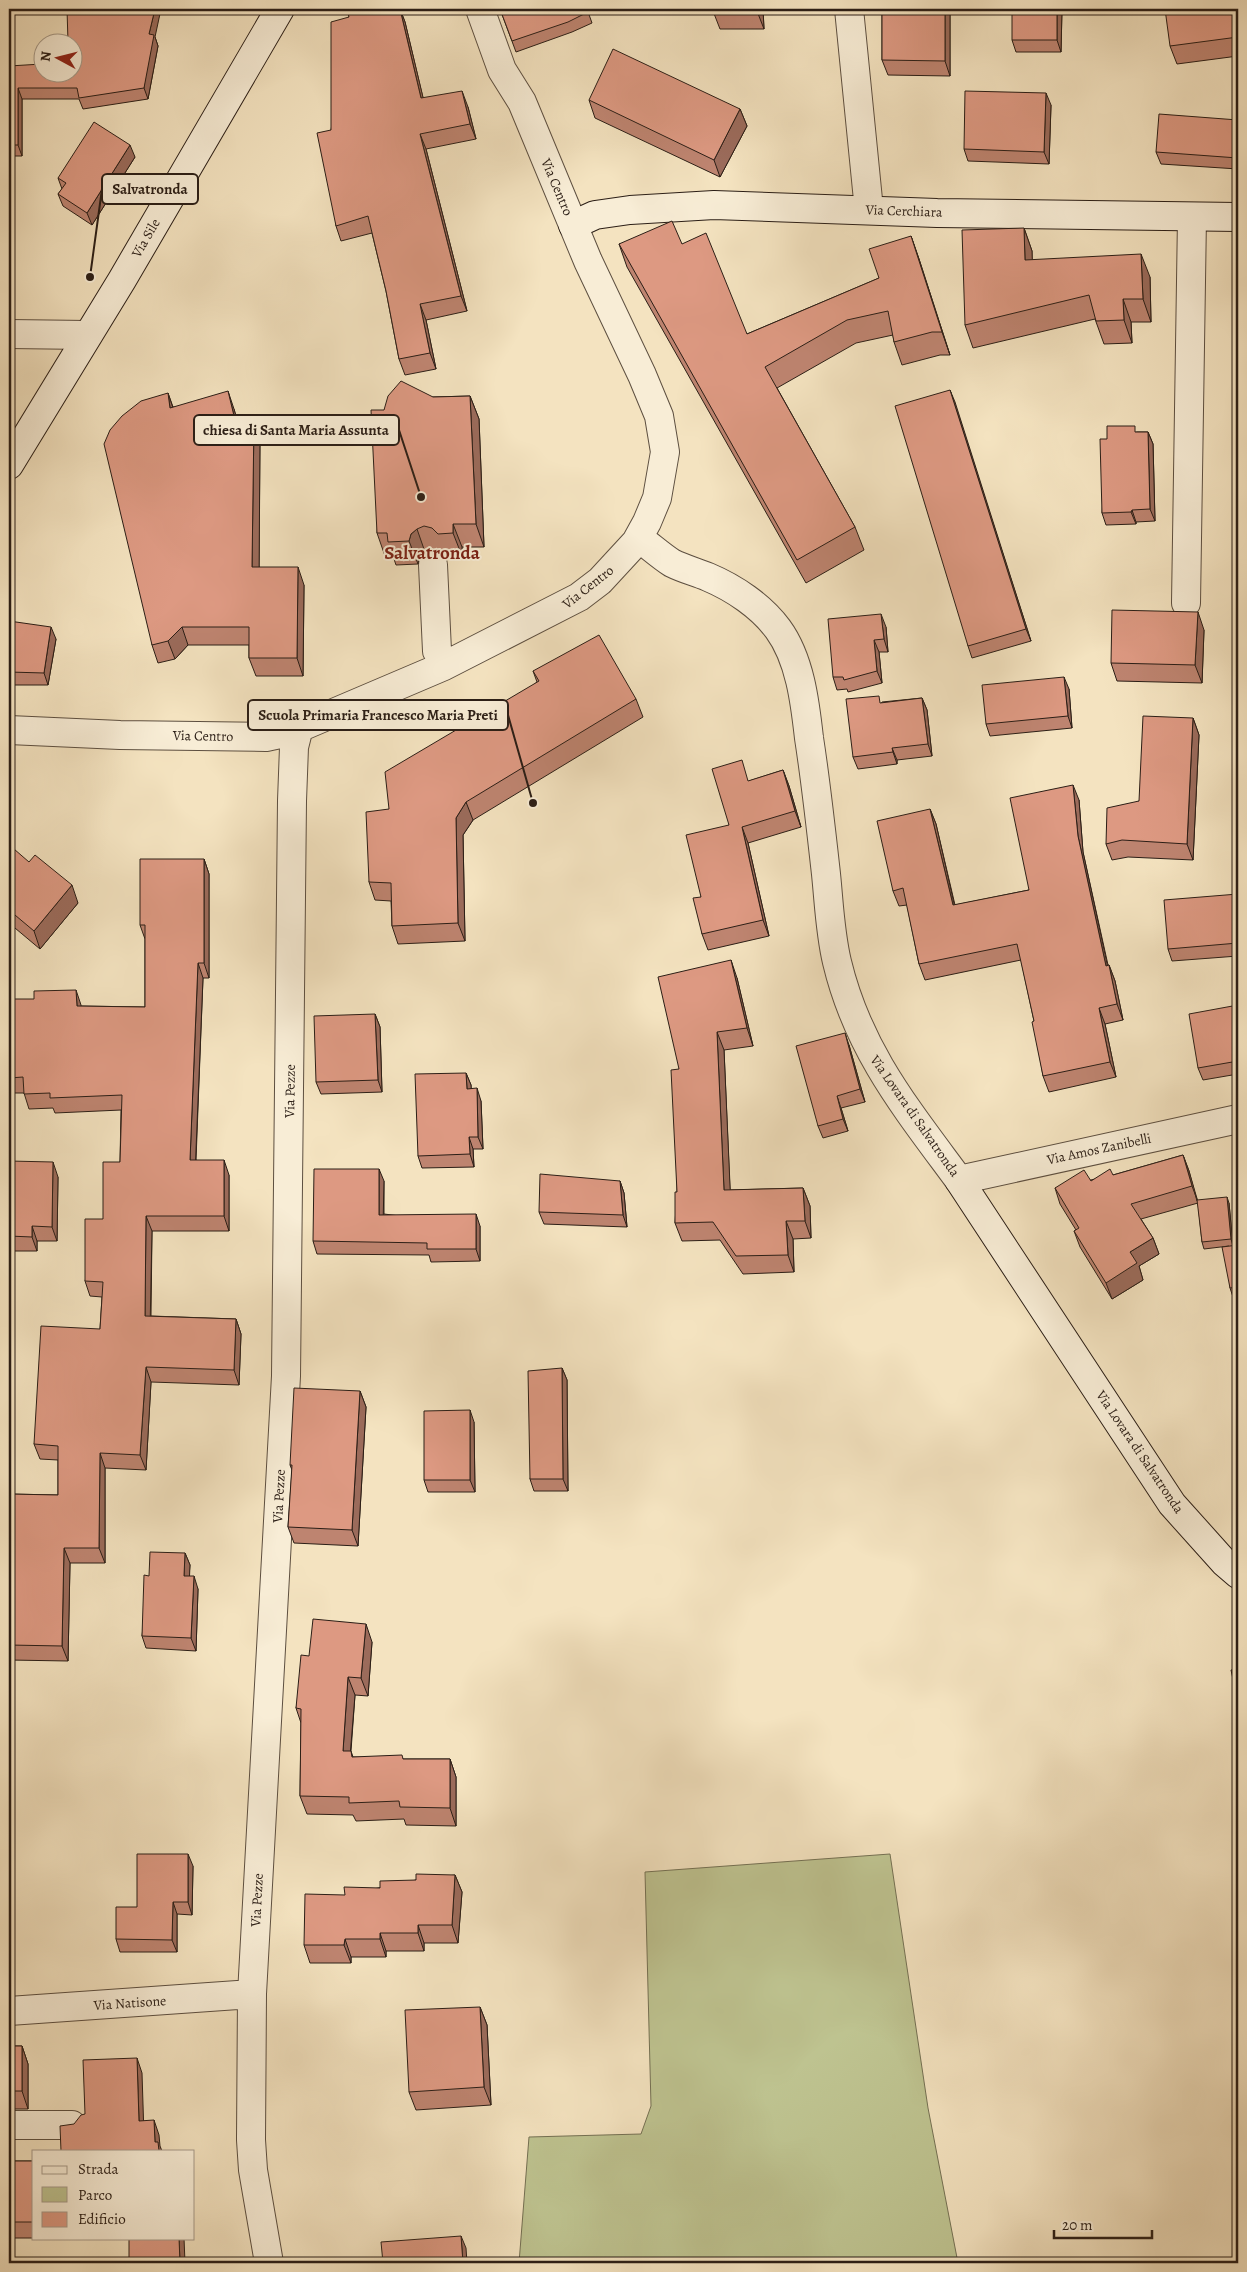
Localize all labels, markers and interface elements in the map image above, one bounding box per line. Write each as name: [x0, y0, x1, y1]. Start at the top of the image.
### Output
north arrow: [32, 32, 82, 82]
text: N: [36, 50, 56, 63]
street label: Via Centro: [536, 155, 578, 219]
callout: Salvatronda: [102, 174, 198, 204]
text: Salvatronda: [112, 179, 189, 199]
street label: Via Cerchiara: [864, 200, 943, 222]
street label: Via Sile: [127, 215, 165, 262]
callout: chiesa di Santa Maria Assunta: [194, 415, 399, 445]
text: chiesa di Santa Maria Assunta: [203, 420, 390, 440]
district label: Salvatronda: [384, 540, 481, 566]
street label: Via Centro: [558, 561, 618, 614]
callout: Scuola Primaria Francesco Maria Preti: [248, 700, 508, 730]
text: Scuola Primaria Francesco Maria Preti: [258, 705, 498, 725]
street label: Via Centro: [172, 726, 233, 746]
street label: Via Lovara di Salvatronda: [865, 1051, 964, 1181]
street label: Via Pezze: [280, 1064, 300, 1119]
street label: Via Amos Zanibelli: [1044, 1129, 1153, 1170]
street label: Via Lovara di Salvatronda: [1091, 1386, 1189, 1518]
street label: Via Pezze: [268, 1469, 290, 1524]
street label: Via Pezze: [246, 1873, 268, 1928]
street label: Via Natisone: [92, 1991, 167, 2015]
legend: [32, 2150, 195, 2240]
text: Strada: [78, 2159, 119, 2179]
text: Parco: [78, 2185, 112, 2205]
scale bar: [1054, 2207, 1152, 2239]
text: Edificio: [78, 2209, 126, 2229]
text: 20 m: [1062, 2215, 1093, 2235]

